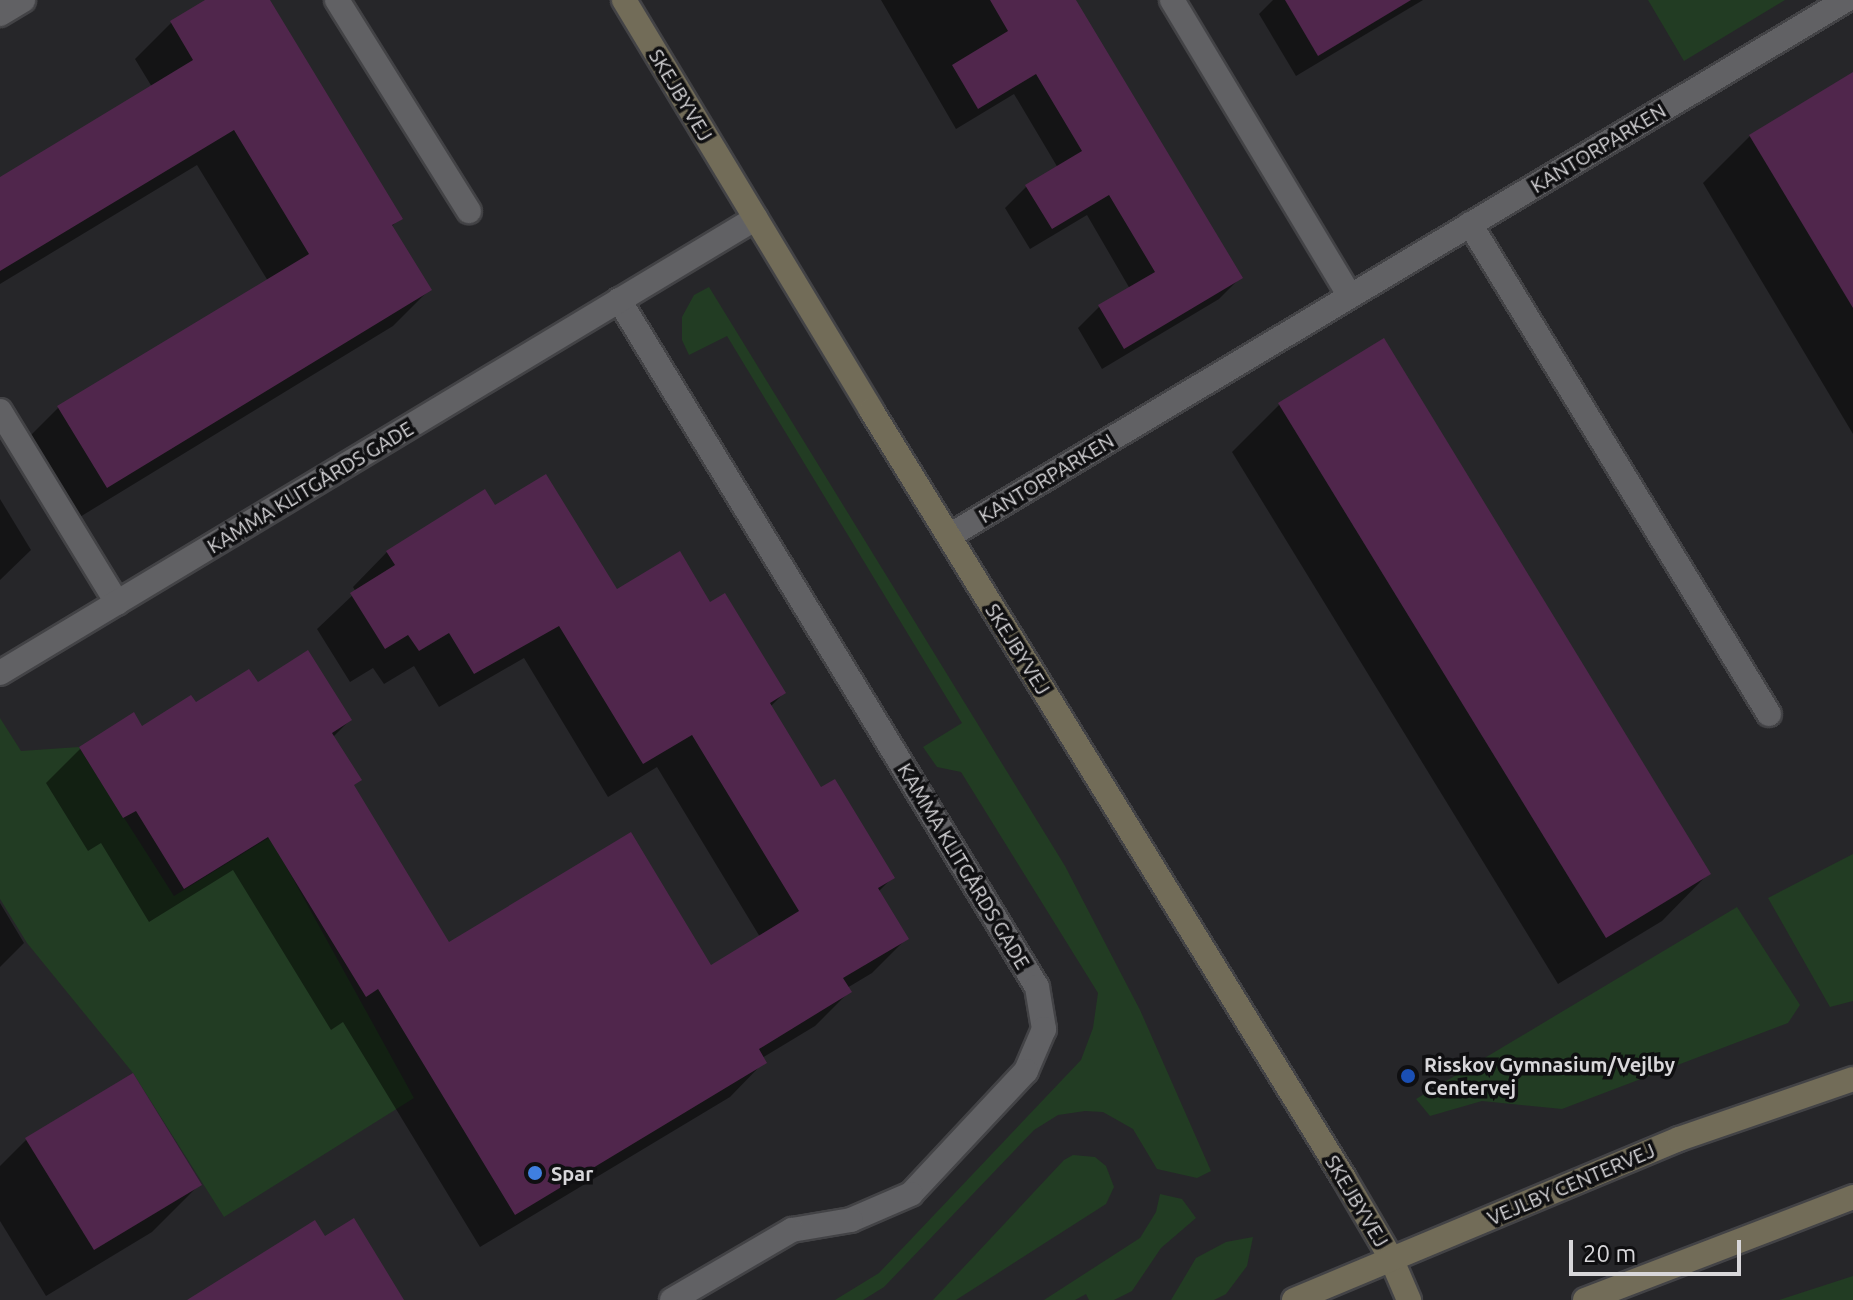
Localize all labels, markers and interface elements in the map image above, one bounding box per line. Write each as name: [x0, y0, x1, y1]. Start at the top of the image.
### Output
street label: SKEJBYVEJ: [644, 45, 718, 145]
street label: KANTORPARKEN: [1526, 98, 1670, 198]
street label: KAMMA KLITGÅRDS GADE: [203, 416, 417, 558]
street label: KANTORPARKEN: [974, 428, 1118, 528]
street label: SKEJBYVEJ: [981, 599, 1055, 699]
street label: KAMMA KLITGÅRDS GADE: [893, 759, 1035, 973]
place label: Risskov Gymnasium/Vejlby Centervej: [1424, 1052, 1675, 1099]
marker: Risskov Gymnasium/Vejlby Centervej: [1399, 1067, 1417, 1085]
street label: VEJLBY CENTERVEJ: [1484, 1138, 1658, 1230]
street label: SKEJBYVEJ: [1320, 1151, 1394, 1251]
place label: Spar: [551, 1161, 593, 1185]
marker: Spar: [526, 1164, 544, 1182]
scale bar: [1573, 1224, 1745, 1274]
text: 20 m: [1583, 1240, 1636, 1267]

